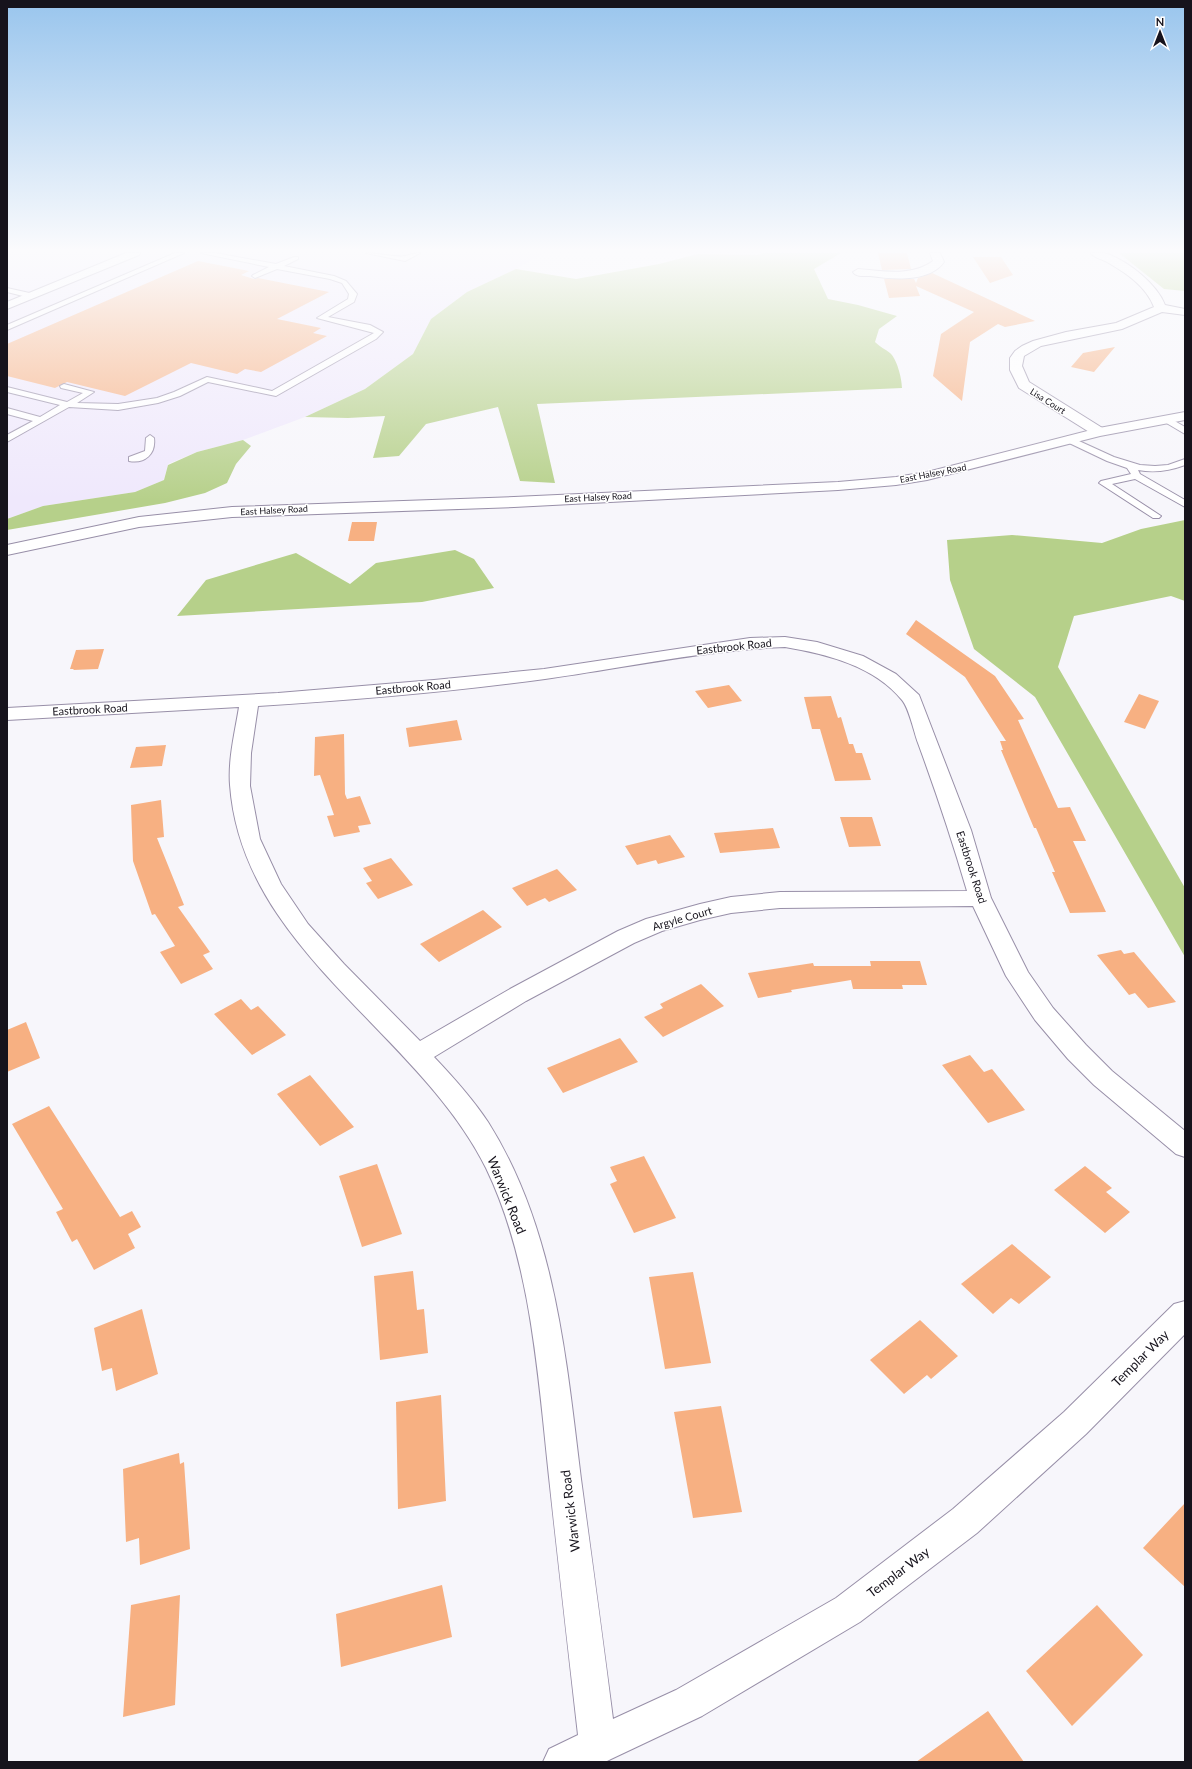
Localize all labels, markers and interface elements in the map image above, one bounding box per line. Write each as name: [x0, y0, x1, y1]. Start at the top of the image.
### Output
north arrow: [1140, 12, 1180, 52]
text: N: [1156, 15, 1164, 28]
street label: Lisa Court: [1028, 386, 1069, 417]
street label: East Halsey Road: [899, 461, 967, 485]
street label: East Halsey Road: [564, 490, 632, 504]
street label: East Halsey Road: [240, 503, 308, 517]
street label: Eastbrook Road: [696, 636, 772, 656]
street label: Eastbrook Road: [375, 677, 451, 697]
street label: Eastbrook Road: [52, 701, 128, 717]
street label: Eastbrook Road: [954, 829, 990, 905]
street label: Argyle Court: [651, 903, 713, 933]
street label: Warwick Road: [484, 1154, 530, 1236]
street label: Templar Way: [1108, 1326, 1172, 1390]
street label: Warwick Road: [557, 1469, 583, 1553]
street label: Templar Way: [864, 1543, 933, 1601]

